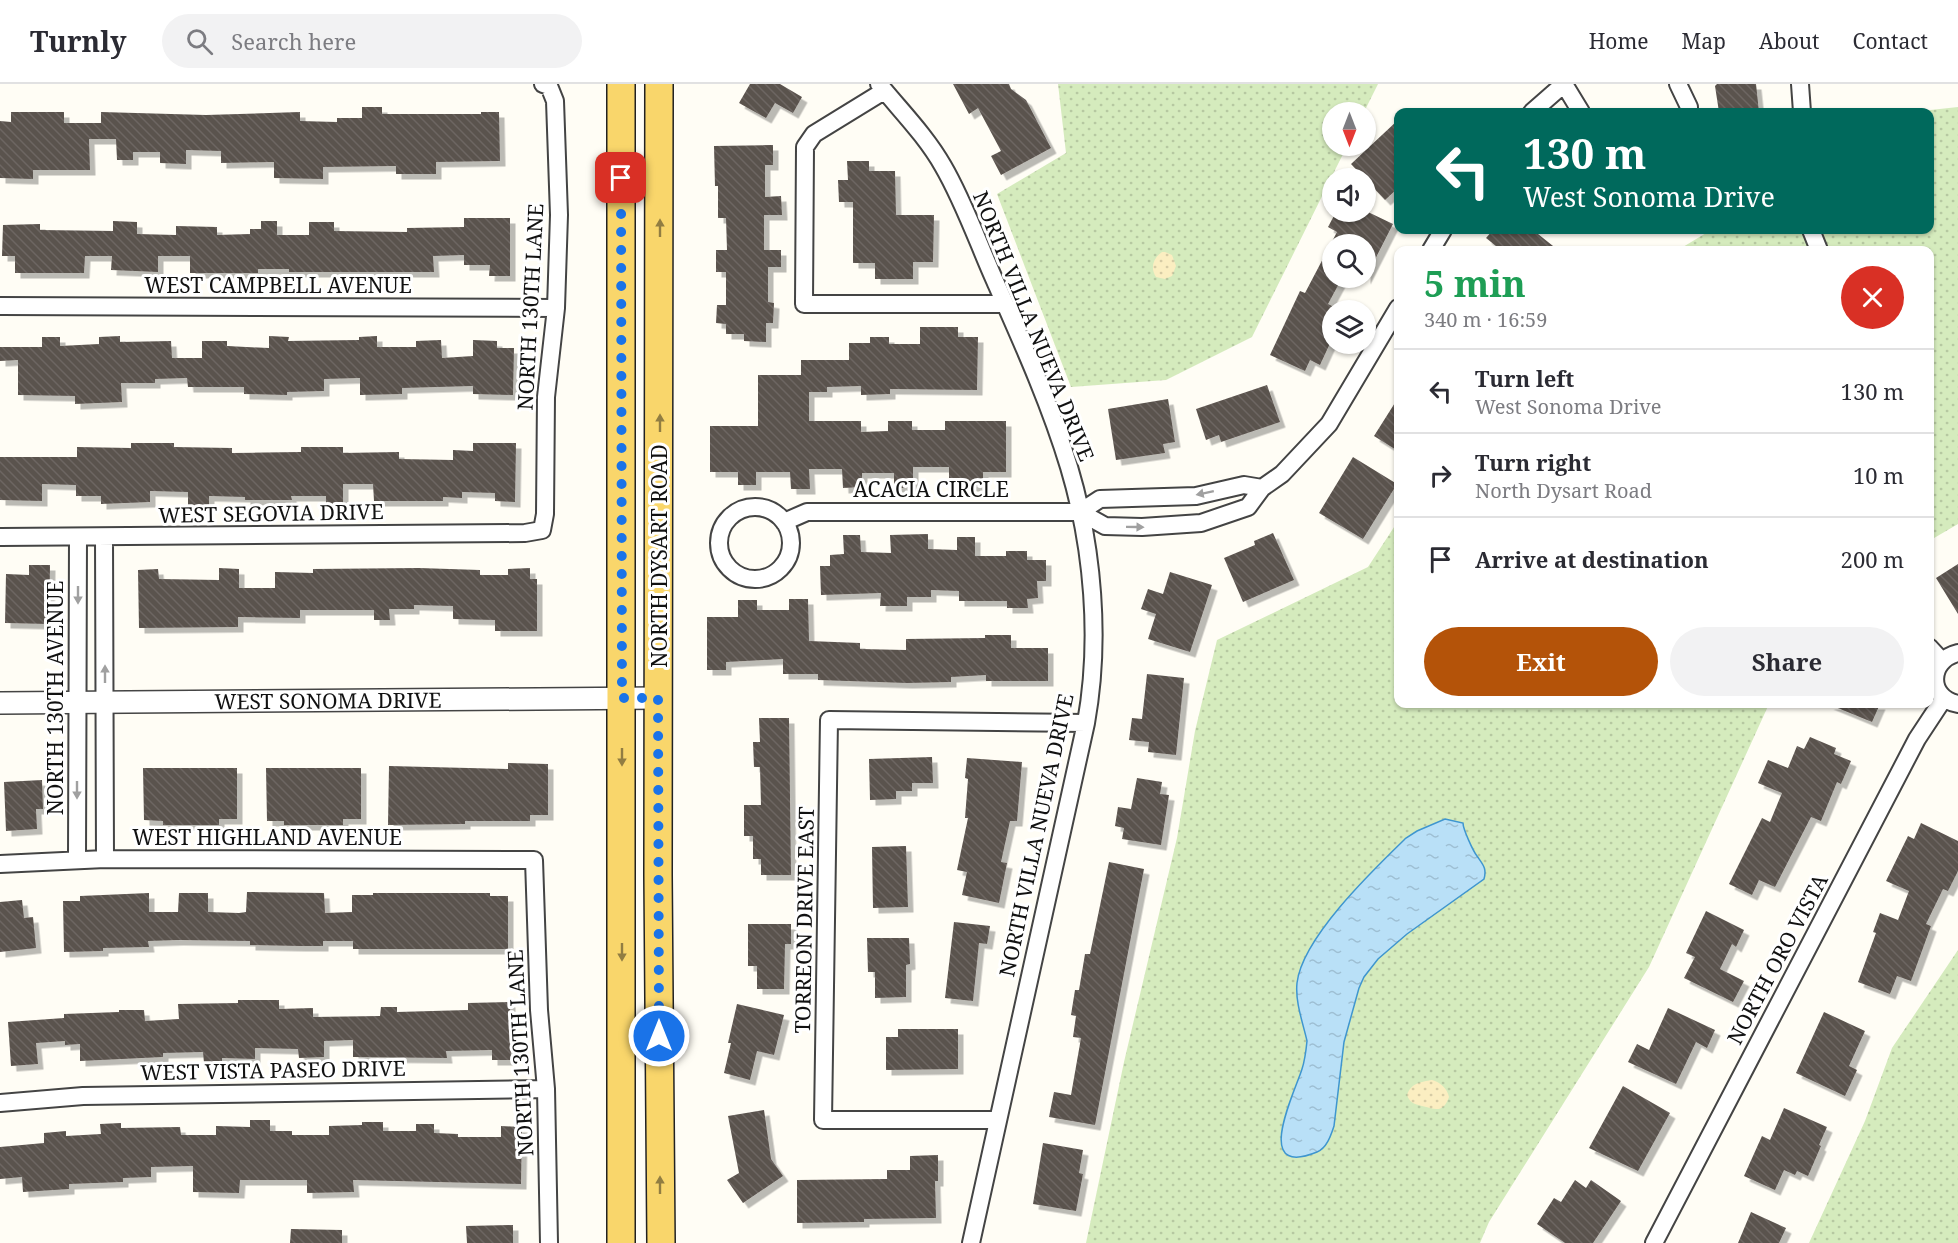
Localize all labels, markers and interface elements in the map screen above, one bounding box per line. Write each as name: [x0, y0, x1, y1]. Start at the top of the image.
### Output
search box: [162, 14, 582, 68]
text: Turnly: [30, 22, 126, 60]
icon: search: [183, 25, 216, 58]
text: Search here: [231, 26, 356, 56]
text: Home: [1589, 27, 1649, 55]
text: Map: [1682, 27, 1726, 55]
text: About: [1759, 27, 1820, 55]
text: Contact: [1853, 27, 1928, 55]
north arrow: [1322, 102, 1376, 156]
map controls: [1322, 102, 1376, 354]
text: 130 m: [1523, 124, 1647, 181]
icon: left: [1424, 132, 1502, 210]
pin: [595, 152, 646, 203]
icon: arrive: [604, 161, 637, 194]
button: sound: [1322, 168, 1376, 222]
text: West Sonoma Drive: [1523, 178, 1775, 215]
street label: NORTH VILLA NUEVA DRIVE: [967, 187, 1101, 465]
street label: NORTH 130TH LANE: [511, 203, 549, 411]
one-way arrow: [655, 218, 665, 237]
button: search: [1322, 234, 1376, 288]
text: 5 min: [1424, 259, 1526, 308]
button: close: [1841, 266, 1904, 329]
street label: WEST CAMPBELL AVENUE: [144, 271, 412, 299]
button: layers: [1322, 300, 1376, 354]
text: 340 m · 16:59: [1424, 306, 1547, 333]
text: Turn left: [1475, 363, 1574, 393]
icon: left: [1424, 375, 1457, 408]
text: 130 m: [1841, 376, 1904, 406]
text: West Sonoma Drive: [1475, 393, 1662, 420]
one-way arrow: [655, 413, 665, 432]
street label: NORTH DYSART ROAD: [645, 444, 673, 668]
text: Turn right: [1475, 447, 1591, 477]
icon: right: [1424, 459, 1457, 492]
text: 10 m: [1853, 460, 1904, 490]
street label: ACACIA CIRCLE: [853, 475, 1009, 503]
text: North Dysart Road: [1475, 477, 1652, 504]
one-way arrow: [1195, 489, 1214, 499]
street label: WEST SEGOVIA DRIVE: [158, 497, 384, 529]
one-way arrow: [1125, 522, 1144, 532]
icon: arrive: [1424, 543, 1457, 576]
text: Arrive at destination: [1475, 544, 1709, 574]
text: 200 m: [1841, 544, 1904, 574]
street label: NORTH 130TH AVENUE: [41, 581, 69, 815]
one-way arrow: [73, 586, 83, 605]
button: Exit: [1424, 627, 1658, 696]
button: Share: [1670, 627, 1904, 696]
one-way arrow: [100, 665, 110, 684]
street label: WEST SONOMA DRIVE: [214, 686, 442, 715]
street label: NORTH VILLA NUEVA DRIVE: [992, 691, 1080, 979]
one-way arrow: [617, 747, 627, 766]
one-way arrow: [73, 781, 82, 800]
street label: TORREON DRIVE EAST: [788, 806, 820, 1034]
street label: WEST HIGHLAND AVENUE: [132, 823, 402, 851]
street label: NORTH ORO VISTA: [1720, 869, 1834, 1049]
one-way arrow: [617, 942, 627, 961]
street label: NORTH 130TH LANE: [501, 949, 539, 1157]
position arrow: [627, 1004, 691, 1068]
street label: WEST VISTA PASEO DRIVE: [140, 1054, 406, 1086]
one-way arrow: [656, 1175, 665, 1194]

